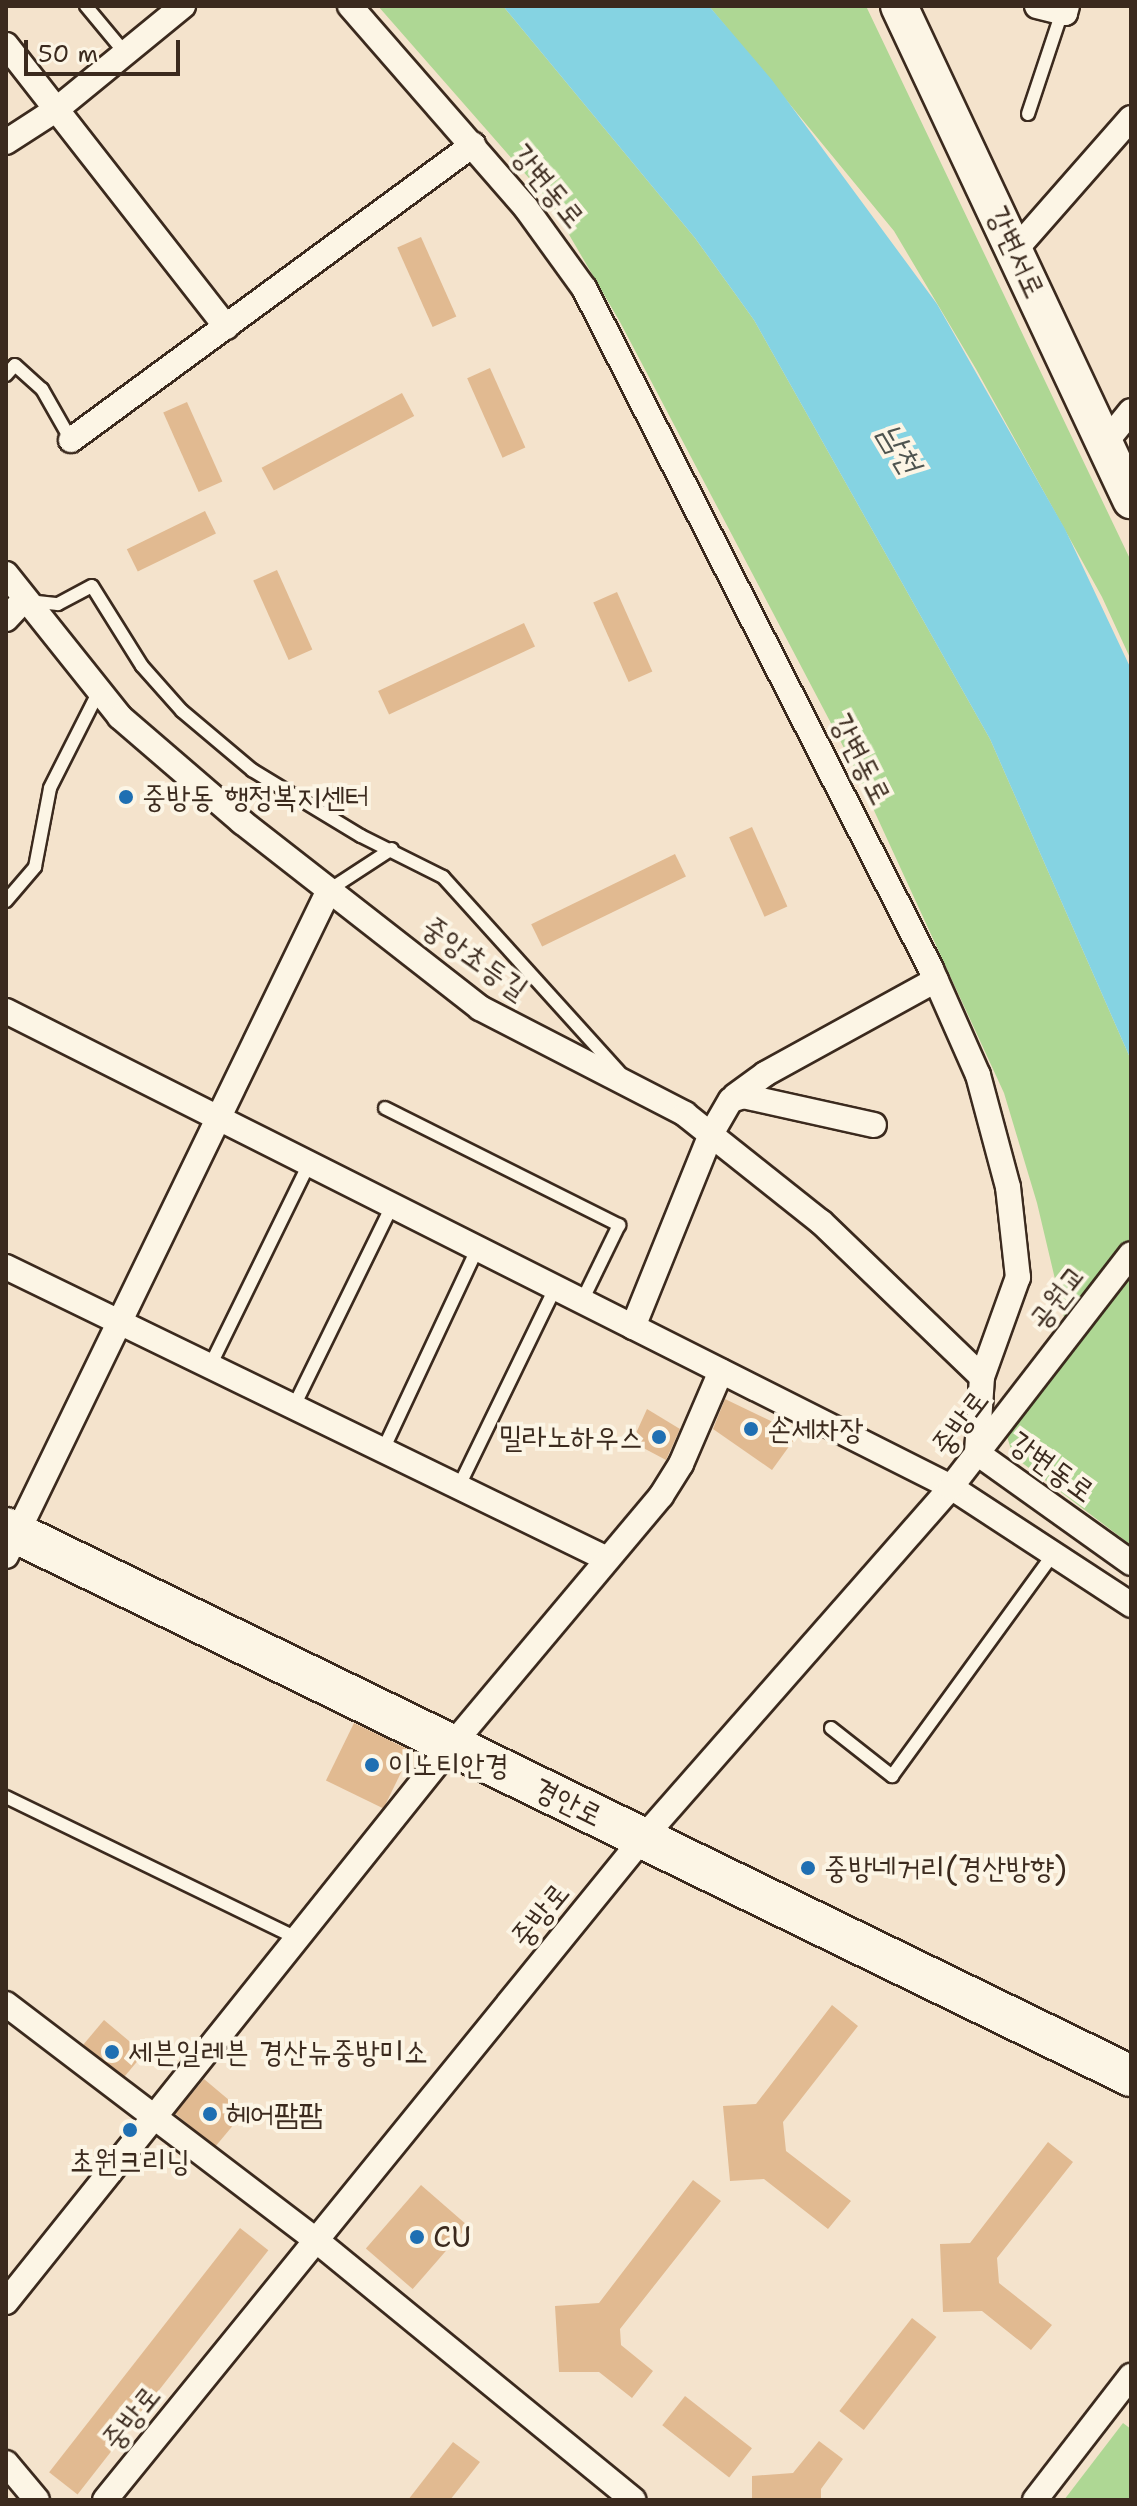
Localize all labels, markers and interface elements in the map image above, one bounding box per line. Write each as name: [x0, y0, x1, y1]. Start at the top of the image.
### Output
scale bar: [28, 24, 184, 74]
text: 50 m: [38, 38, 98, 70]
street label: 강변동로: [504, 137, 592, 235]
street label: 강변서로: [979, 201, 1053, 303]
water label: 남천: [870, 416, 930, 480]
street label: 강변동로: [823, 708, 899, 810]
place label: 중방동 행정복지센터: [142, 779, 369, 815]
marker: 중방동 행정복지센터: [117, 788, 135, 806]
street label: 중앙초등길: [415, 909, 535, 1007]
street label: 공원교: [1021, 1257, 1093, 1337]
street label: 중방로: [924, 1383, 996, 1463]
place label: 손세차장: [767, 1411, 864, 1447]
place label: 밀라노하우스: [498, 1419, 643, 1455]
marker: 손세차장: [742, 1420, 760, 1438]
street label: 강변동로: [1002, 1424, 1102, 1510]
marker: 밀라노하우스: [650, 1428, 668, 1446]
place label: 이노티안경: [388, 1747, 509, 1783]
marker: 이노티안경: [363, 1756, 381, 1774]
street label: 경안로: [528, 1770, 608, 1834]
place label: 중방네거리(경산방향): [824, 1850, 1067, 1886]
marker: 중방네거리(경산방향): [799, 1859, 817, 1877]
street label: 중방로: [503, 1876, 577, 1954]
place label: 세븐일레븐 경산뉴중방미소: [128, 2034, 428, 2070]
marker: 세븐일레븐 경산뉴중방미소: [103, 2043, 121, 2061]
place label: 헤어팜팜: [226, 2096, 323, 2132]
marker: 헤어팜팜: [201, 2105, 219, 2123]
marker: 초원크리닝: [121, 2121, 139, 2139]
place label: 초원크리닝: [70, 2143, 190, 2179]
place label: CU: [433, 2219, 471, 2255]
marker: CU: [408, 2228, 426, 2246]
street label: 중방로: [94, 2379, 168, 2457]

